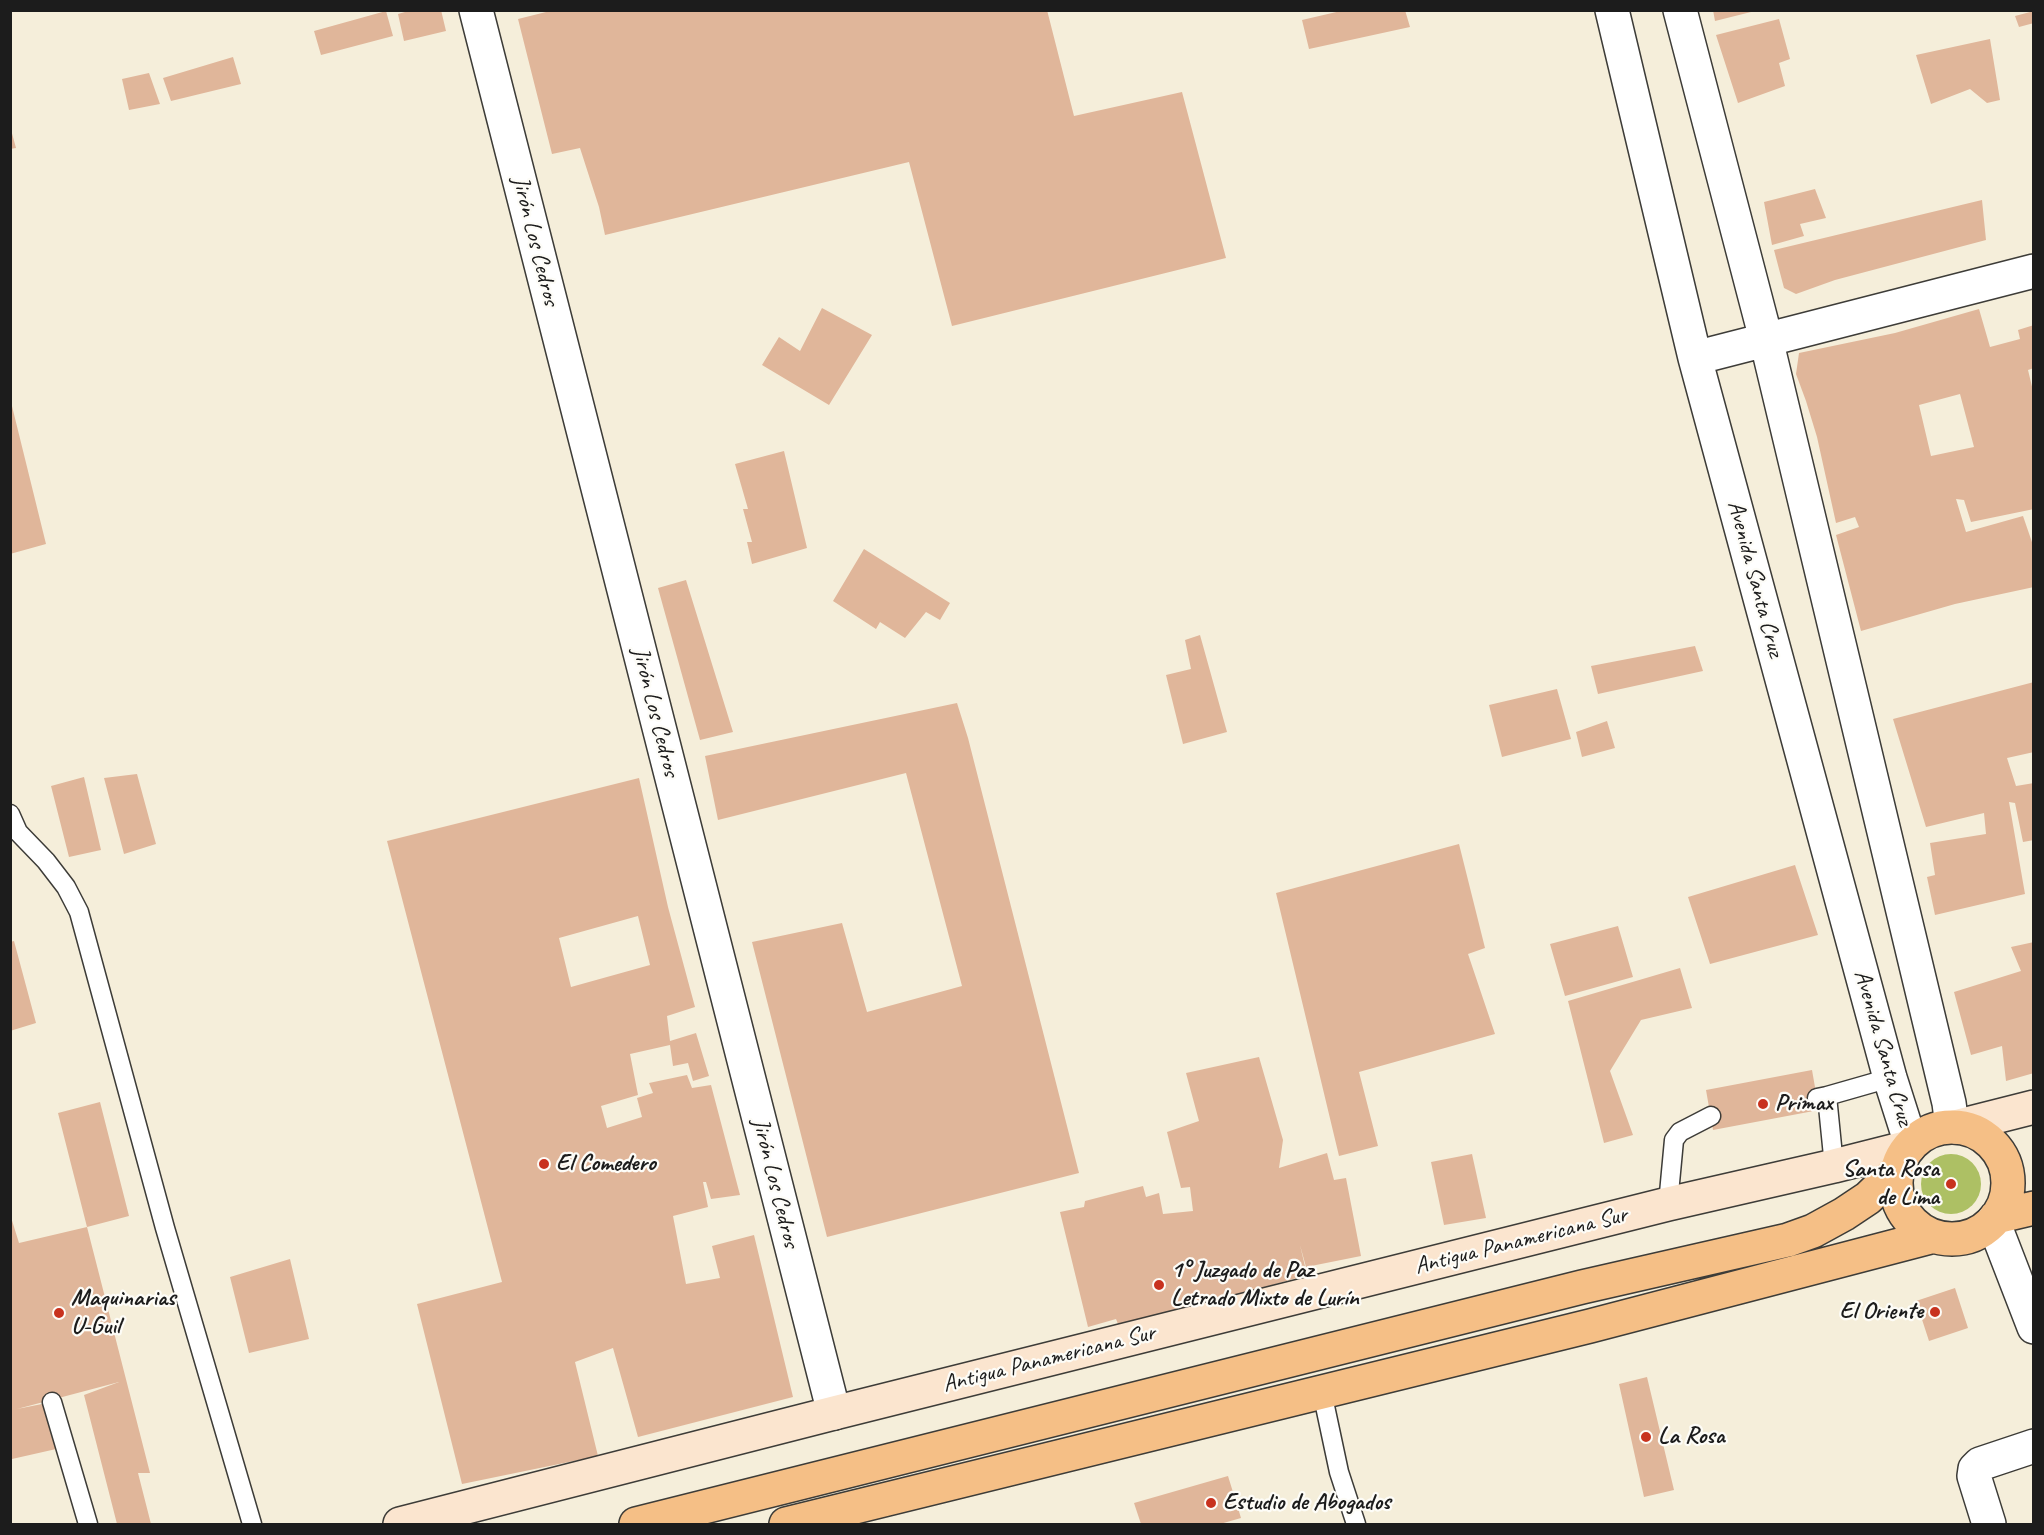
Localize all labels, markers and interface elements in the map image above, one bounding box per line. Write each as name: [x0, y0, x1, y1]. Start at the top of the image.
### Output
street label: Jirón Los Cedros: [505, 173, 565, 309]
street label: Avenida Santa Cruz: [1720, 498, 1790, 660]
street label: Jirón Los Cedros: [625, 644, 685, 780]
street label: Avenida Santa Cruz: [1847, 967, 1919, 1129]
place label: Primax: [1775, 1090, 1832, 1118]
marker: Primax: [1756, 1097, 1770, 1111]
street label: Jirón Los Cedros: [745, 1115, 805, 1251]
place label: El Comedero: [556, 1150, 656, 1178]
place label: Santa Rosa de Lima: [1842, 1156, 1939, 1212]
marker: El Comedero: [537, 1157, 551, 1171]
marker: Santa Rosa de Lima: [1944, 1177, 1958, 1191]
street label: Antigua Panamericana Sur: [1412, 1201, 1630, 1281]
place label: 1° Juzgado de Paz Letrado Mixto de Lurín: [1171, 1257, 1359, 1313]
marker: 1° Juzgado de Paz Letrado Mixto de Lurín: [1152, 1278, 1166, 1292]
place label: Maquinarias U-Guil: [71, 1285, 175, 1341]
place label: El Oriente: [1840, 1298, 1923, 1326]
marker: El Oriente: [1928, 1305, 1942, 1319]
marker: Maquinarias U-Guil: [52, 1306, 66, 1320]
street label: Antigua Panamericana Sur: [940, 1319, 1158, 1399]
place label: La Rosa: [1658, 1423, 1724, 1451]
marker: La Rosa: [1639, 1430, 1653, 1444]
place label: Estudio de Abogados: [1223, 1489, 1390, 1517]
marker: Estudio de Abogados: [1204, 1496, 1218, 1510]

